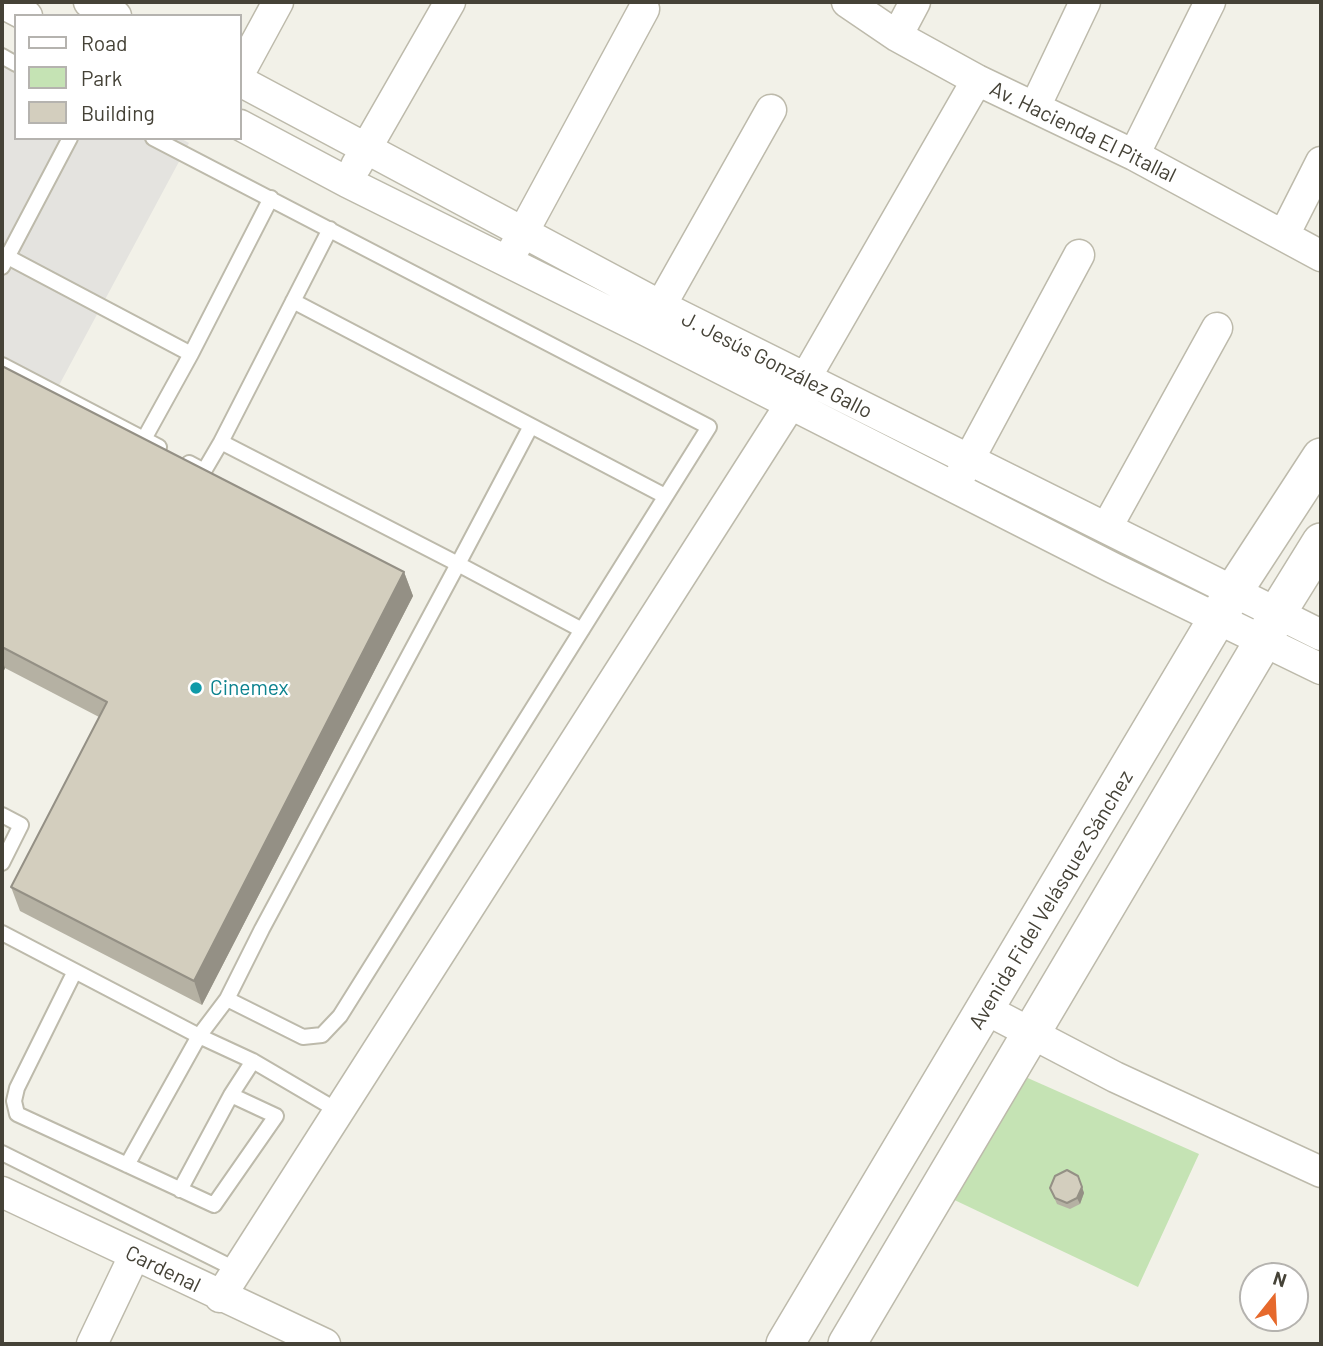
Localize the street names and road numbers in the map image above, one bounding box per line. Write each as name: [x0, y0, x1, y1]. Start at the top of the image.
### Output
street label: Av. Hacienda El Pitallal: [986, 76, 1180, 188]
street label: J. Jesús González Gallo: [677, 306, 877, 424]
street label: Avenida Fidel Velásquez Sánchez: [964, 766, 1138, 1034]
street label: Cardenal: [121, 1240, 205, 1298]

